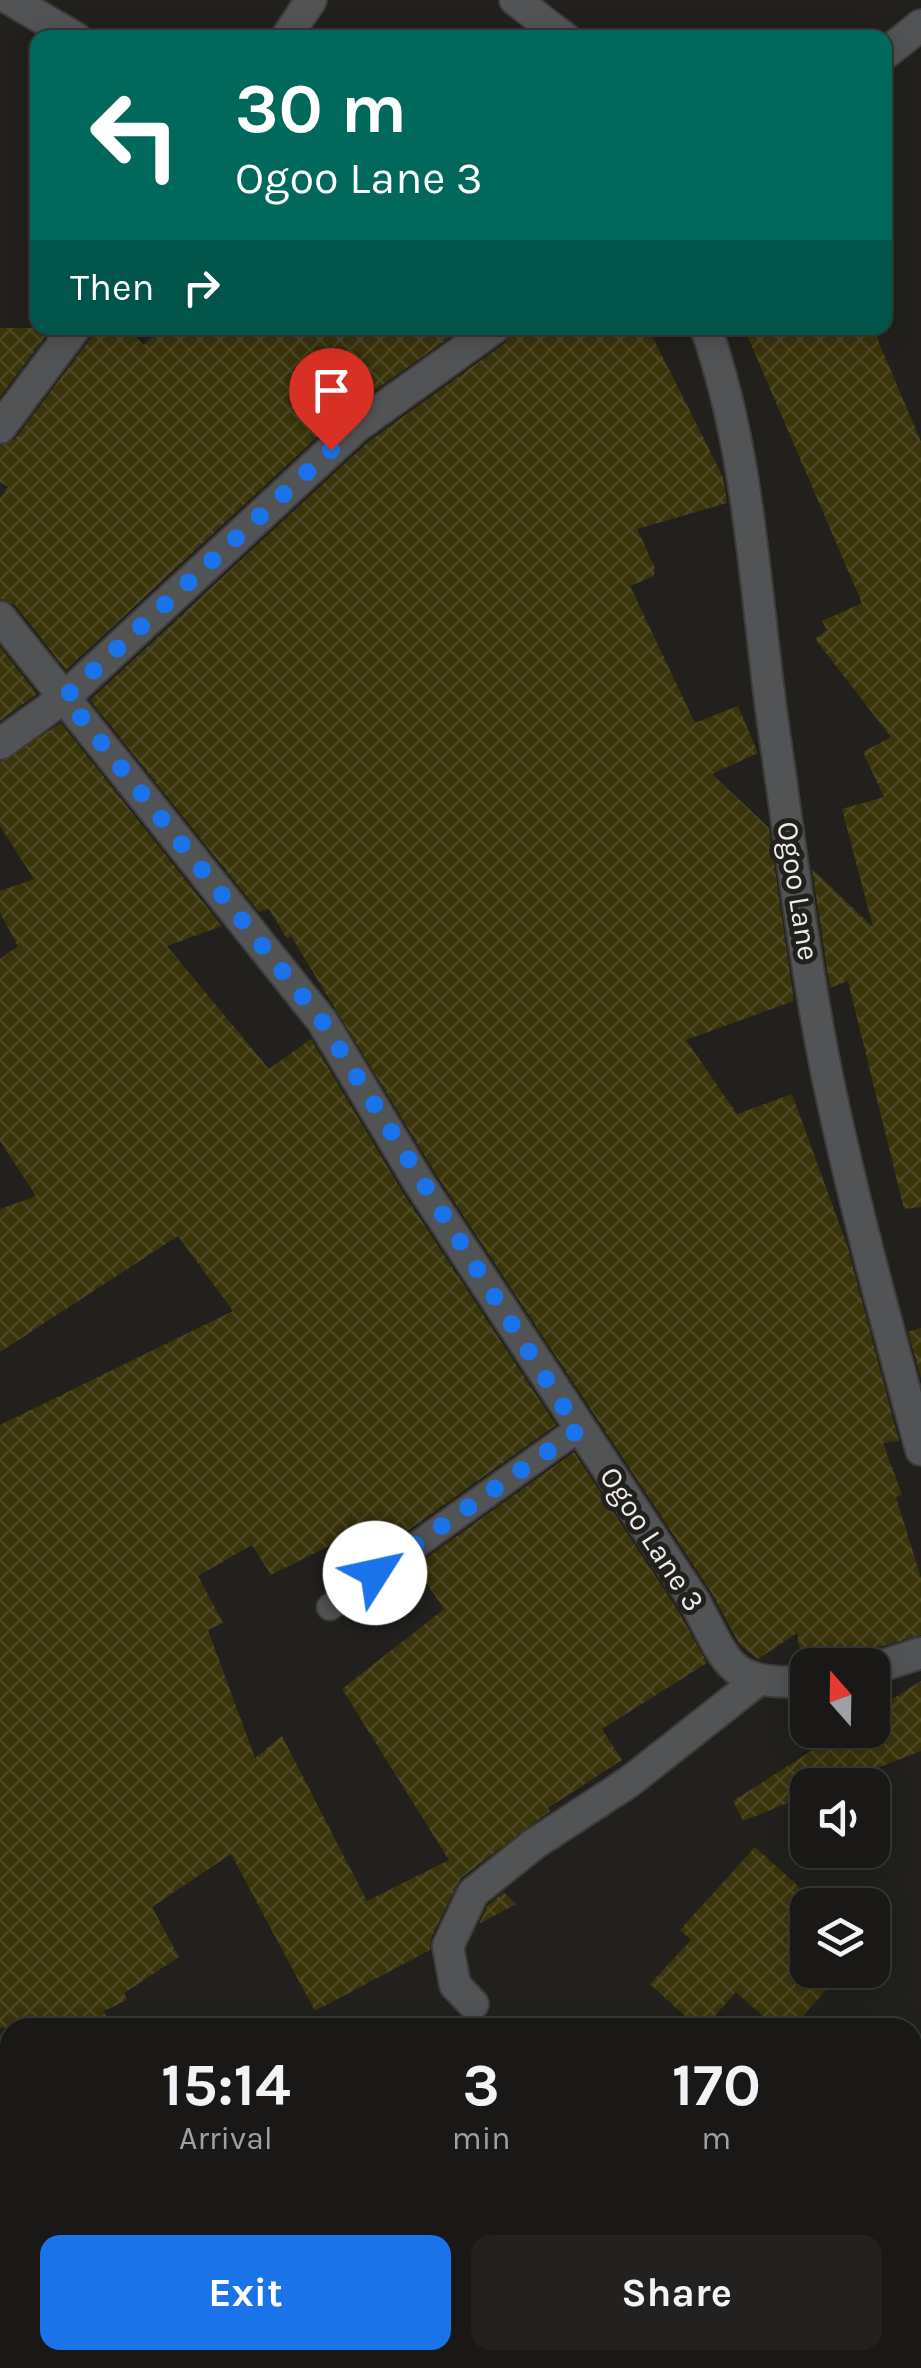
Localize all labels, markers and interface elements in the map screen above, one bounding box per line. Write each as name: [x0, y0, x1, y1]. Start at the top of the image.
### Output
text: 30 m: [235, 68, 407, 150]
icon: left: [70, 70, 200, 200]
text: Ogoo Lane 3: [235, 152, 483, 204]
icon: right: [174, 260, 229, 315]
text: Then: [70, 265, 154, 310]
pin: [289, 348, 374, 451]
icon: arrive: [304, 363, 359, 418]
street label: Ogoo Lane: [769, 819, 827, 963]
street label: Ogoo Lane 3: [592, 1460, 712, 1618]
position arrow: [323, 1521, 427, 1625]
north arrow: [790, 1648, 890, 1748]
map controls: [790, 1648, 890, 1988]
button: sound: [790, 1768, 890, 1868]
button: layers: [790, 1888, 890, 1988]
text: 15:14: [161, 2050, 291, 2120]
text: 3: [463, 2050, 500, 2120]
text: 170: [672, 2050, 761, 2120]
text: Arrival: [179, 2120, 273, 2157]
text: min: [452, 2120, 511, 2157]
text: m: [701, 2120, 731, 2157]
button: Exit: [40, 2235, 451, 2350]
button: Share: [471, 2235, 882, 2350]

